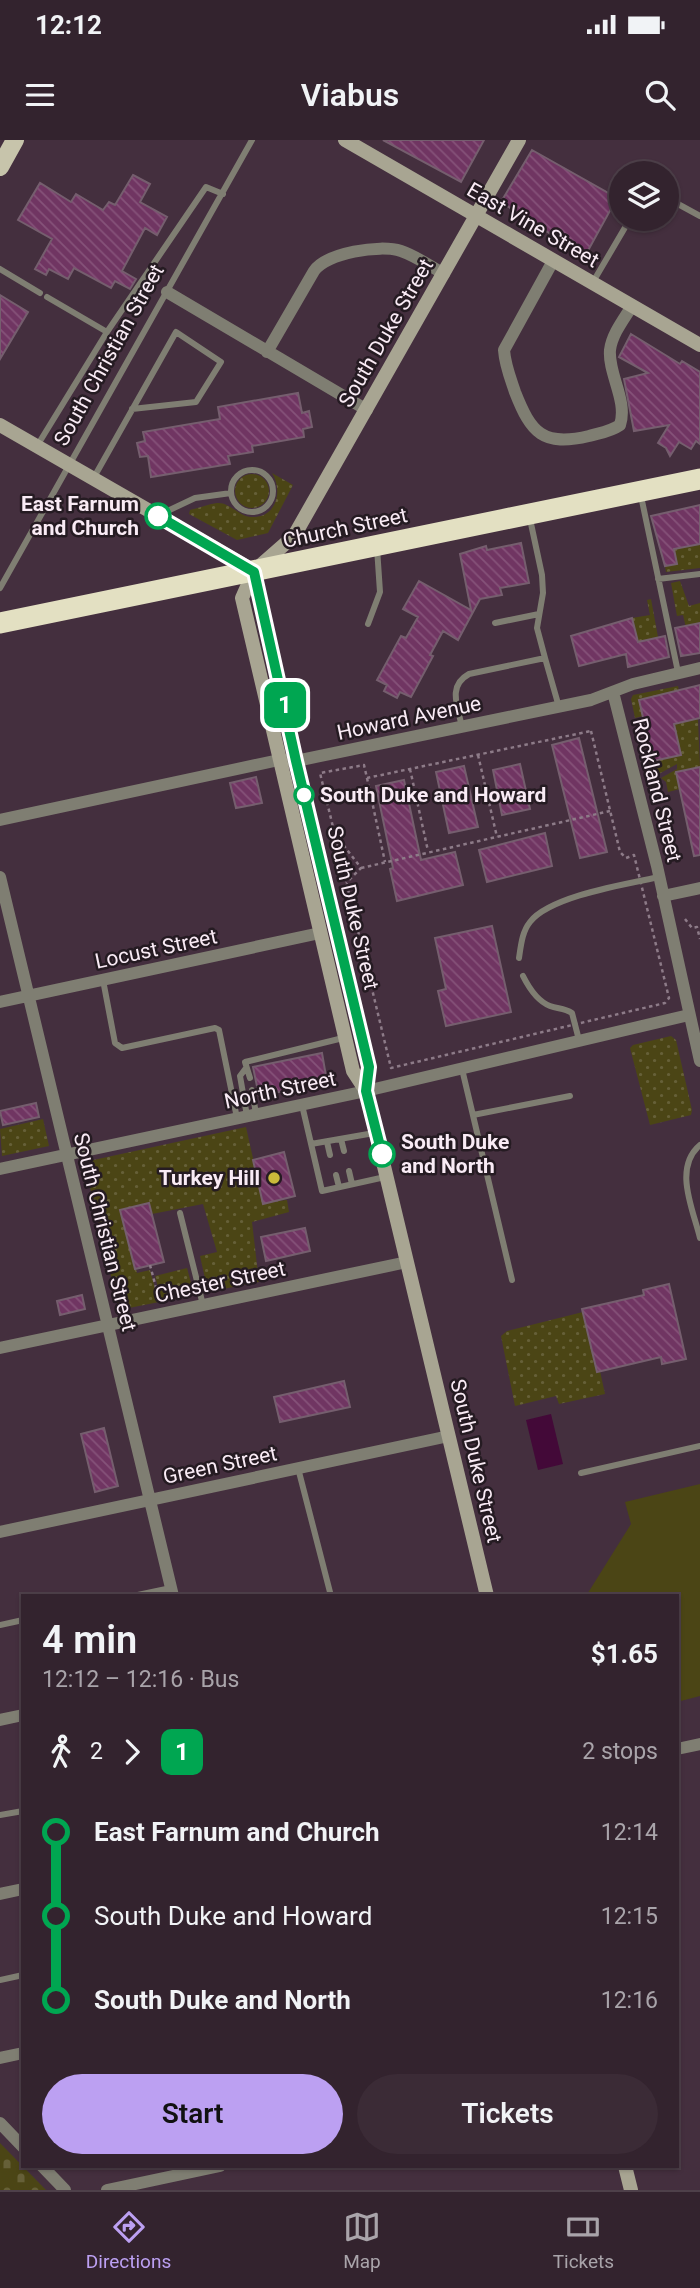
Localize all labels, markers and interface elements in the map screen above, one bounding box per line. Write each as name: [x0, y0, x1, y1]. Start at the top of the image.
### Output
text: 12:12: [35, 10, 102, 40]
icon: menu: [21, 76, 59, 114]
text: Viabus: [301, 76, 399, 114]
icon: search: [641, 76, 679, 114]
map controls: [609, 161, 679, 231]
button: layers: [609, 161, 679, 231]
street label: East Vine Street: [463, 178, 603, 272]
street label: South Duke Street: [334, 254, 438, 411]
street label: South Christian Street: [49, 260, 169, 450]
place label: East Farnum and Church: [21, 492, 139, 540]
marker: East Farnum and Church: [145, 503, 171, 529]
street label: Church Street: [280, 503, 410, 553]
line badge: 1: [262, 682, 308, 728]
text: 1: [278, 691, 292, 719]
street label: Howard Avenue: [335, 691, 483, 745]
street label: Rockland Street: [628, 716, 686, 864]
place label: South Duke and Howard: [320, 783, 546, 807]
marker: South Duke and Howard: [294, 785, 314, 805]
street label: South Duke Street: [322, 824, 384, 992]
street label: Locust Street: [93, 924, 219, 974]
street label: North Street: [222, 1066, 338, 1114]
street label: South Christian Street: [69, 1130, 141, 1334]
place label: South Duke and North: [401, 1130, 509, 1178]
marker: South Duke and North: [369, 1141, 395, 1167]
place label: Turkey Hill: [159, 1166, 260, 1190]
marker: Turkey Hill: [266, 1170, 282, 1186]
street label: Chester Street: [152, 1256, 288, 1308]
street label: South Duke Street: [445, 1377, 507, 1545]
street label: Green Street: [161, 1441, 279, 1489]
text: 4 min: [42, 1618, 137, 1662]
text: $1.65: [591, 1639, 658, 1669]
text: 12:12 – 12:16 · Bus: [42, 1666, 239, 1693]
icon: walk: [42, 1733, 80, 1771]
icon: forward: [113, 1733, 151, 1771]
text: 2: [90, 1738, 103, 1765]
text: 1: [175, 1738, 189, 1766]
text: 2 stops: [582, 1738, 658, 1765]
text: East Farnum and Church: [94, 1817, 380, 1847]
text: 12:14: [601, 1819, 658, 1846]
text: South Duke and Howard: [94, 1901, 372, 1931]
text: 12:15: [601, 1903, 658, 1930]
text: South Duke and North: [94, 1985, 351, 2015]
text: 12:16: [601, 1987, 658, 2014]
button: Start: [42, 2074, 343, 2154]
button: Tickets: [357, 2074, 658, 2154]
tab: Directions: [86, 2208, 171, 2273]
tab: Map: [343, 2208, 381, 2273]
tab: Tickets: [553, 2208, 614, 2273]

